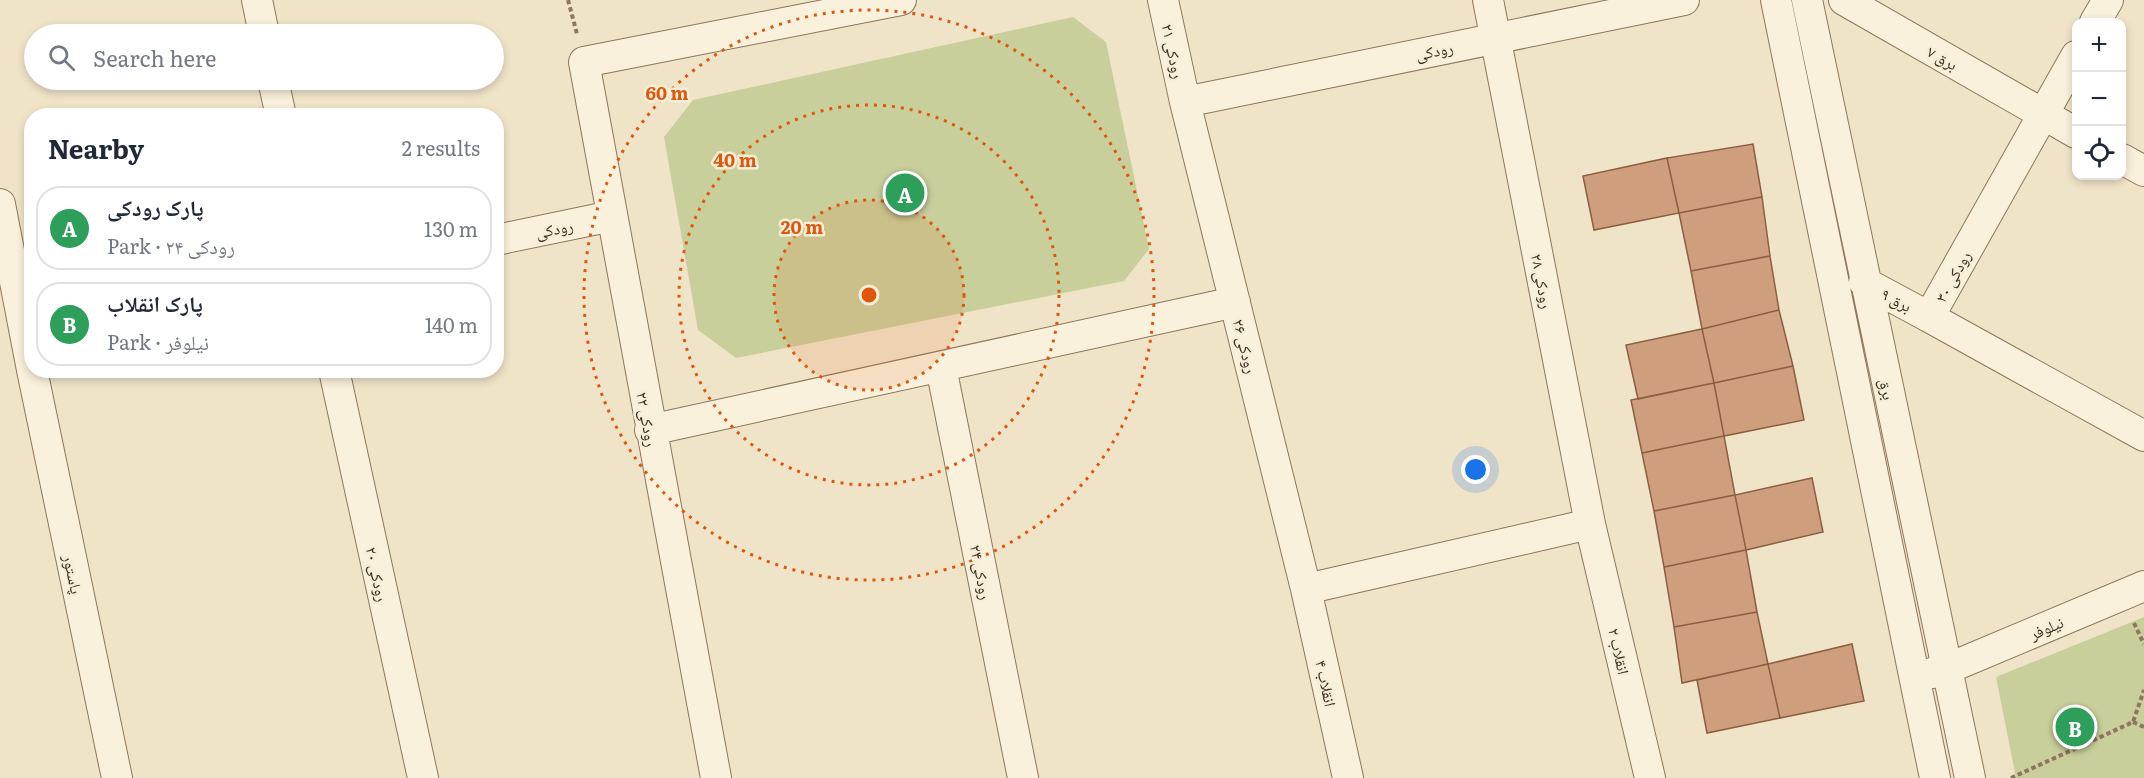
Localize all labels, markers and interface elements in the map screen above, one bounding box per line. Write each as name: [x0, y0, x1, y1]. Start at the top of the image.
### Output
map controls: [2072, 18, 2126, 180]
button: +: [2072, 18, 2126, 72]
street label: رودکی ۲۱: [1156, 21, 1192, 81]
search box: [24, 24, 504, 90]
street label: رودکی: [1413, 34, 1455, 66]
street label: برق ۷: [1923, 39, 1963, 75]
icon: search: [45, 41, 78, 74]
text: Search here: [93, 41, 216, 74]
button: −: [2072, 72, 2126, 126]
text: 60 m: [645, 79, 689, 106]
button: locate: [2072, 126, 2126, 180]
text: Nearby: [48, 128, 144, 167]
text: 2 results: [402, 132, 480, 162]
text: 40 m: [713, 146, 757, 173]
pin: A: [886, 170, 924, 216]
text: پارک رودکی: [107, 190, 204, 223]
street label: رودکی: [533, 212, 575, 244]
text: A: [62, 213, 77, 243]
text: 130 m: [424, 213, 478, 243]
text: 20 m: [781, 213, 823, 240]
text: Park · رودکی ۲۴: [107, 230, 235, 260]
street label: رودکی ۳۰: [1928, 246, 1976, 306]
street label: رودکی ۲۸: [1526, 251, 1560, 311]
street label: برق ۹: [1877, 281, 1917, 317]
centre of rings: [859, 285, 879, 305]
text: پارک انقلاب: [107, 286, 203, 319]
text: B: [63, 309, 76, 339]
text: 140 m: [425, 309, 478, 339]
street label: رودکی ۲۶: [1228, 316, 1264, 376]
text: Park · نیلوفر: [107, 326, 209, 356]
street label: برق: [1874, 376, 1902, 402]
street label: رودکی ۲۲: [631, 390, 665, 448]
your location: [1461, 455, 1490, 484]
street label: رودکی ۲۴: [965, 542, 999, 602]
street label: رودکی ۲۰: [360, 544, 396, 604]
street label: پاستور: [58, 551, 90, 596]
street label: نیلوفر: [2024, 609, 2067, 645]
street label: انقلاب ۲: [1603, 625, 1637, 677]
street label: انقلاب ۴: [1310, 658, 1344, 708]
pin: B: [2056, 704, 2094, 750]

